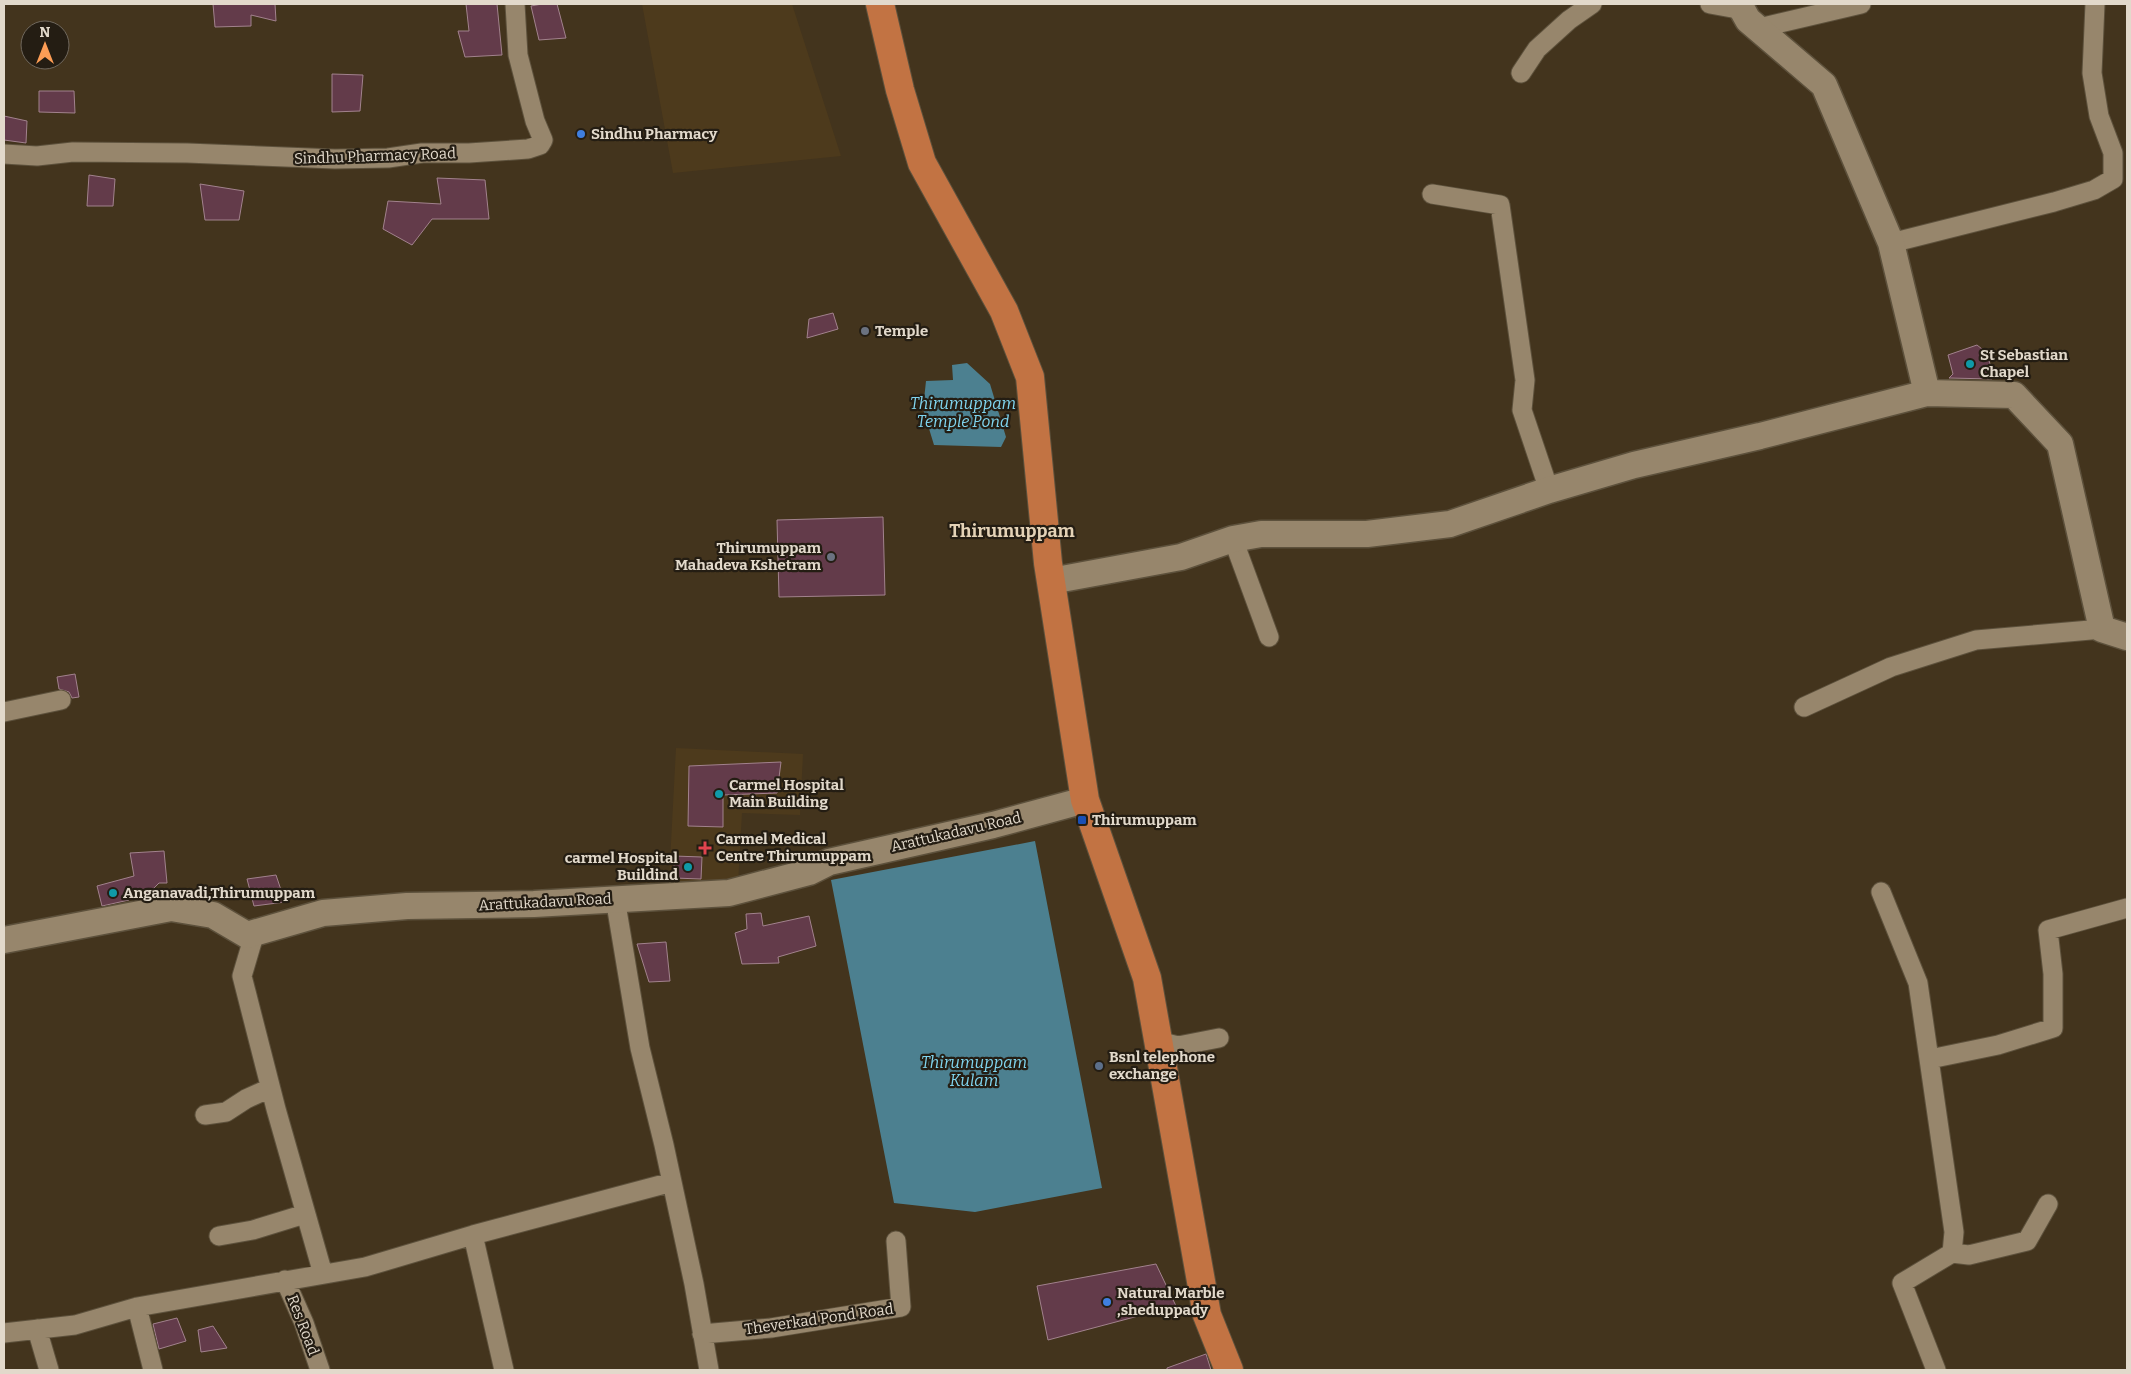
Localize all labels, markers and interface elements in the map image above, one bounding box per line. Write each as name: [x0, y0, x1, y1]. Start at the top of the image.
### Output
north arrow: [20, 20, 70, 70]
text: N: [40, 24, 51, 41]
place label: Sindhu Pharmacy: [591, 125, 718, 143]
marker: Sindhu Pharmacy: [575, 128, 587, 140]
street label: Sindhu Pharmacy Road: [294, 144, 456, 168]
place label: Temple: [875, 322, 928, 340]
marker: Temple: [859, 325, 871, 337]
place label: St Sebastian Chapel: [1980, 346, 2068, 381]
marker: St Sebastian Chapel: [1964, 358, 1976, 370]
water label: Thirumuppam Temple Pond: [910, 394, 1016, 431]
district label: Thirumuppam: [949, 520, 1075, 542]
place label: Thirumuppam Mahadeva Kshetram: [675, 539, 822, 574]
marker: Thirumuppam Mahadeva Kshetram: [825, 551, 837, 563]
place label: Carmel Hospital Main Building: [729, 776, 844, 811]
marker: Carmel Hospital Main Building: [713, 788, 725, 800]
street label: Arattukadavu Road: [889, 808, 1023, 856]
place label: Thirumuppam: [1092, 811, 1197, 829]
marker: Thirumuppam: [1076, 814, 1088, 826]
place label: Carmel Medical Centre Thirumuppam: [716, 830, 872, 865]
marker: Carmel Medical Centre Thirumuppam: [698, 841, 712, 855]
place label: carmel Hospital Buildind: [565, 849, 678, 884]
marker: carmel Hospital Buildind: [682, 861, 694, 873]
place label: Anganavadi,Thirumuppam: [123, 884, 316, 902]
marker: Anganavadi,Thirumuppam: [107, 887, 119, 899]
street label: Arattukadavu Road: [478, 890, 612, 914]
place label: Bsnl telephone exchange: [1109, 1048, 1215, 1083]
water label: Thirumuppam Kulam: [921, 1053, 1027, 1090]
marker: Bsnl telephone exchange: [1093, 1060, 1105, 1072]
place label: Natural Marble ,sheduppady: [1117, 1284, 1224, 1319]
street label: Res Road: [283, 1292, 323, 1358]
marker: Natural Marble ,sheduppady: [1101, 1296, 1113, 1308]
street label: Theverkad Pond Road: [743, 1300, 895, 1338]

